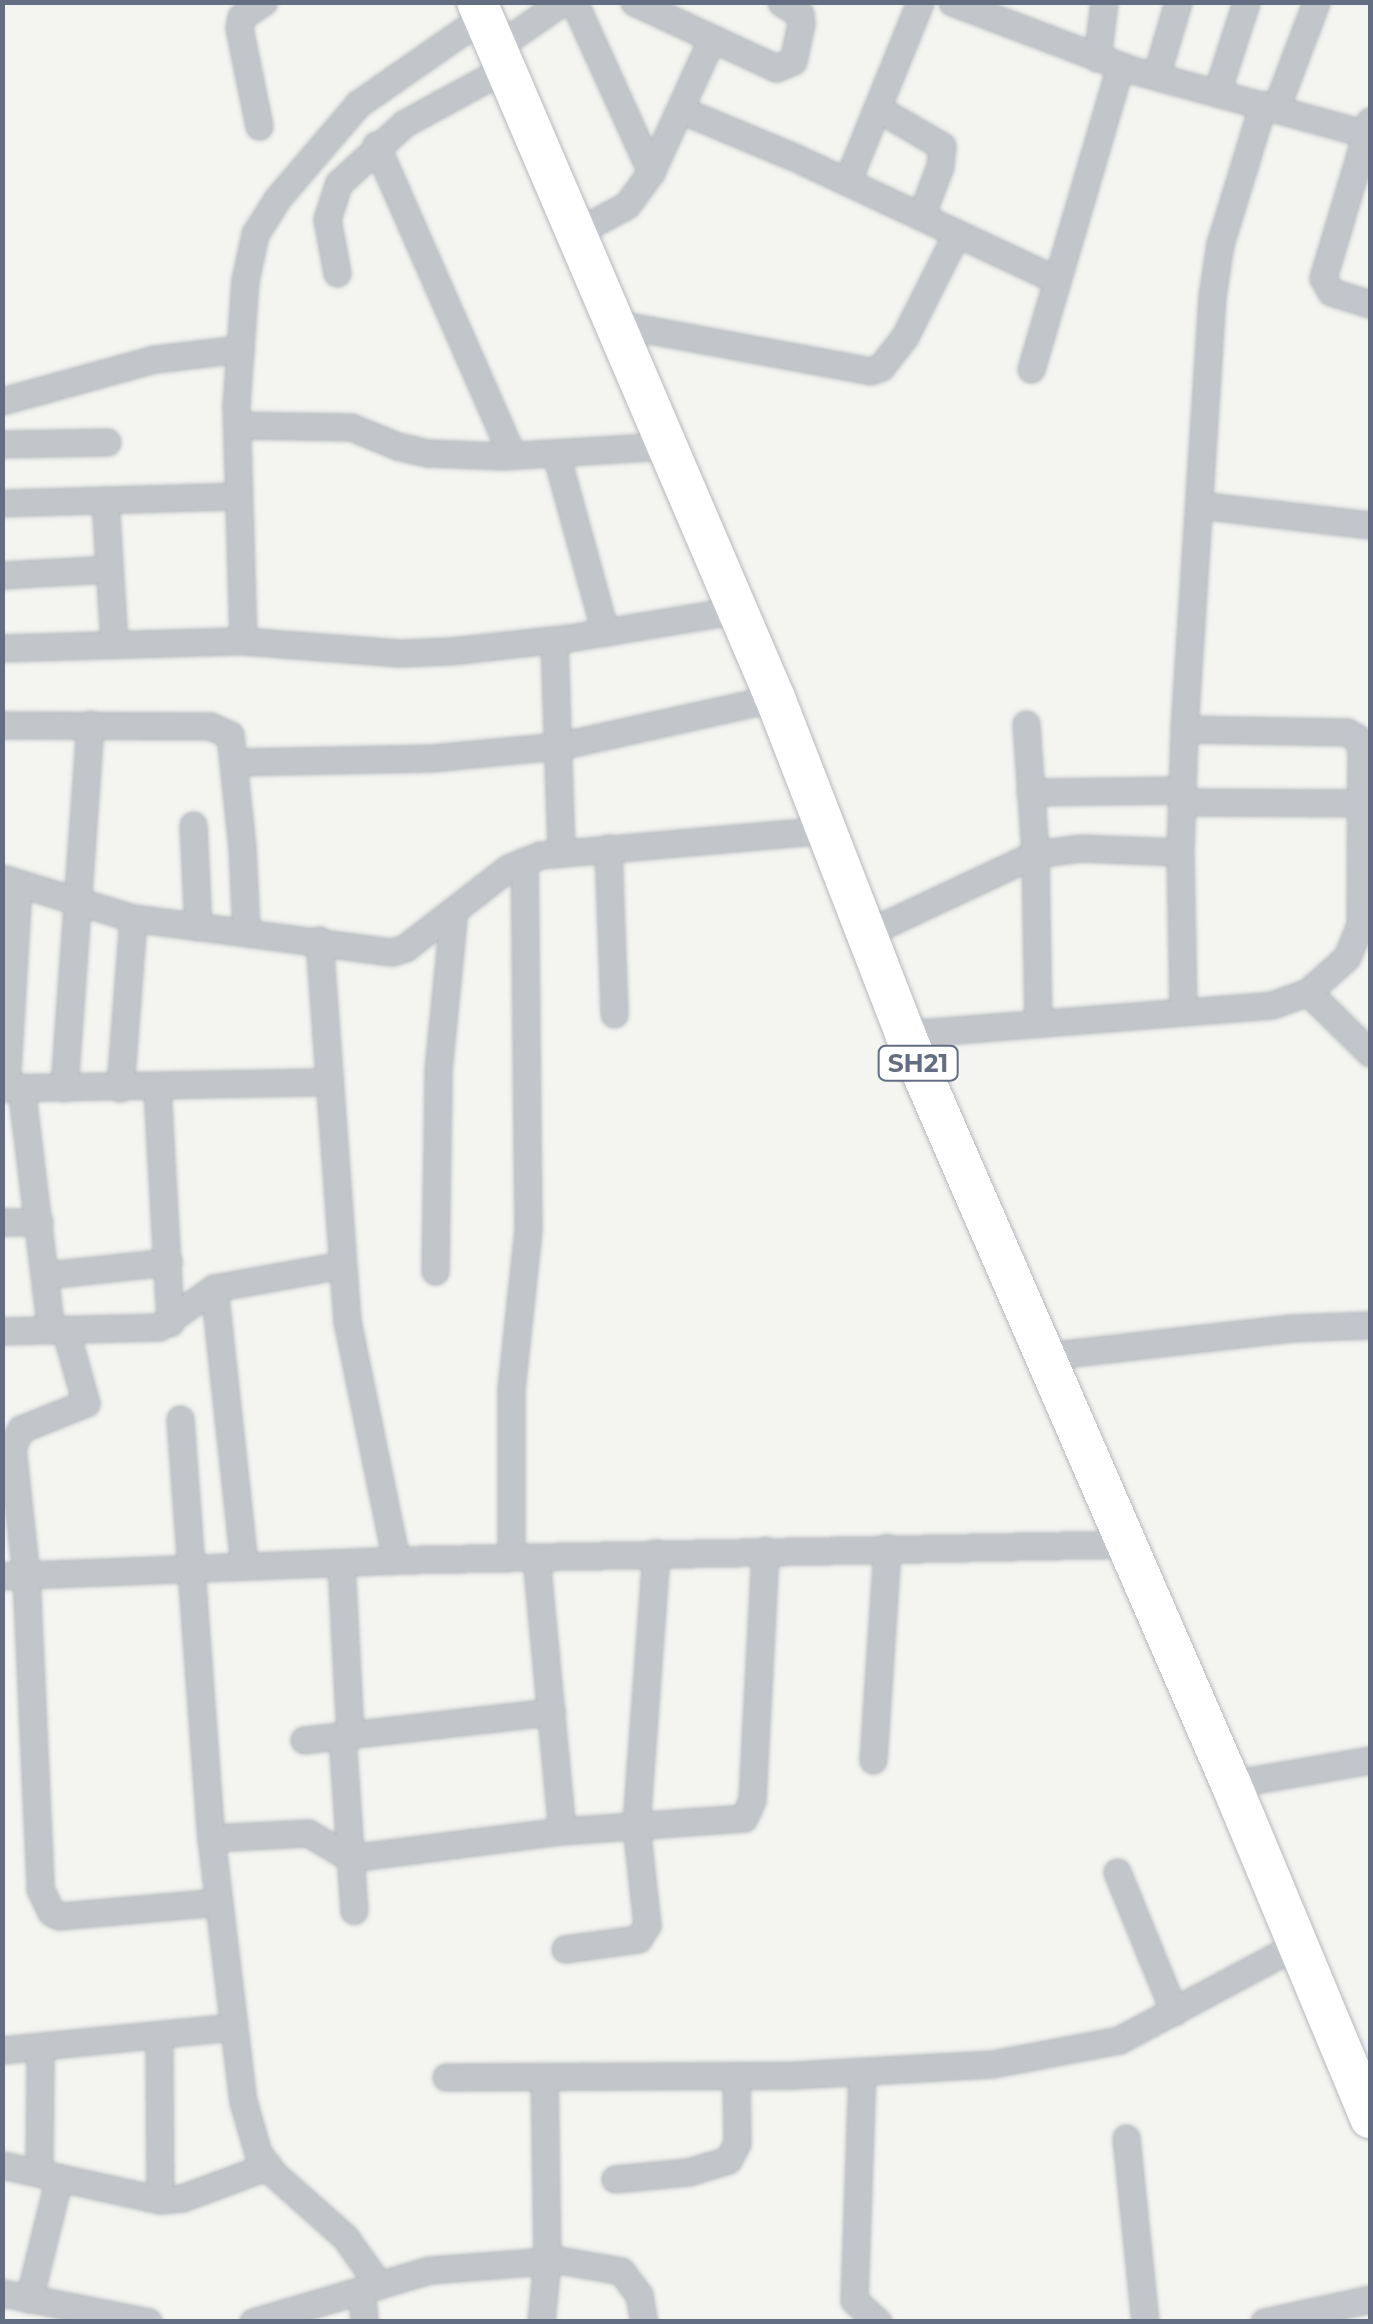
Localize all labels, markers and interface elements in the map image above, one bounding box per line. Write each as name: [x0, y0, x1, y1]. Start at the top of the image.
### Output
road number: SH21: [876, 1043, 960, 1083]

